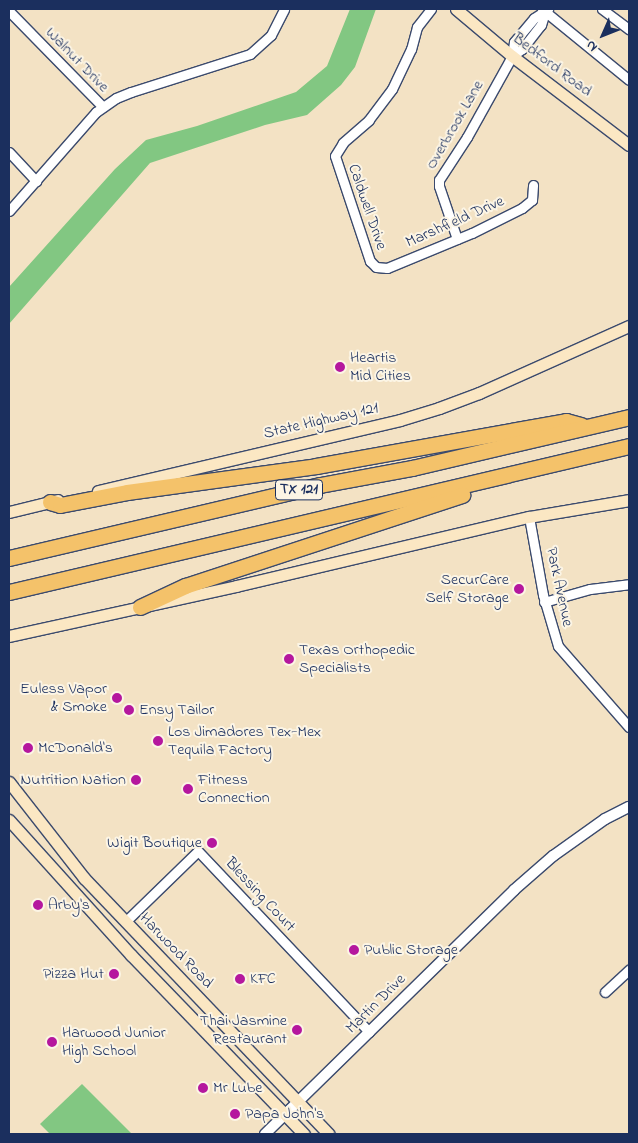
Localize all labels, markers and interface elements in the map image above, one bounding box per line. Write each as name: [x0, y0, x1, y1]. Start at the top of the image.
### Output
north arrow: [578, 10, 628, 60]
street label: Walnut Drive: [41, 23, 113, 97]
street label: Bedford Road: [509, 29, 595, 101]
text: N: [581, 35, 603, 56]
street label: Overbrook Lane: [422, 77, 488, 173]
street label: Caldwell Drive: [343, 162, 391, 252]
street label: Marshfield Drive: [403, 192, 507, 252]
place label: Heartis Mid Cities: [350, 348, 411, 386]
marker: Heartis Mid Cities: [334, 361, 346, 373]
street label: State Highway 121: [262, 398, 380, 444]
road number: TX 121: [274, 478, 324, 502]
street label: Park Avenue: [541, 546, 577, 628]
place label: SecurCare Self Storage: [426, 570, 509, 608]
marker: SecurCare Self Storage: [513, 583, 525, 595]
place label: Texas Orthopedic Specialists: [299, 640, 415, 678]
marker: Texas Orthopedic Specialists: [283, 653, 295, 665]
place label: Euless Vapor & Smoke: [20, 679, 107, 717]
marker: Euless Vapor & Smoke: [111, 692, 123, 704]
place label: Ensy Tailor: [139, 700, 214, 720]
marker: Ensy Tailor: [123, 704, 135, 716]
place label: Los Jimadores Tex-Mex Tequila Factory: [168, 722, 321, 760]
marker: Los Jimadores Tex-Mex Tequila Factory: [152, 735, 164, 747]
place label: McDonald's: [38, 738, 113, 758]
marker: McDonald's: [22, 742, 34, 754]
place label: Nutrition Nation: [21, 770, 126, 790]
place label: Fitness Connection: [198, 770, 270, 808]
marker: Nutrition Nation: [130, 774, 142, 786]
marker: Fitness Connection: [182, 783, 194, 795]
place label: Wigit Boutique: [107, 833, 202, 853]
marker: Wigit Boutique: [206, 837, 218, 849]
street label: Blessing Court: [221, 854, 299, 936]
place label: Arby's: [48, 895, 90, 915]
marker: Arby's: [32, 899, 44, 911]
street label: Harwood Road: [135, 909, 217, 993]
place label: Public Storage: [364, 940, 458, 960]
marker: Public Storage: [348, 944, 360, 956]
place label: Pizza Hut: [43, 964, 104, 984]
marker: Pizza Hut: [108, 968, 120, 980]
place label: KFC: [250, 969, 276, 989]
street label: Martin Drive: [342, 970, 410, 1038]
marker: KFC: [234, 973, 246, 985]
place label: Thai Jasmine Restaurant: [200, 1011, 287, 1049]
place label: Harwood Junior High School: [62, 1023, 166, 1061]
marker: Thai Jasmine Restaurant: [291, 1024, 303, 1036]
marker: Harwood Junior High School: [46, 1036, 58, 1048]
place label: Mr Lube: [213, 1078, 262, 1098]
marker: Mr Lube: [197, 1082, 209, 1094]
place label: Papa John's: [245, 1104, 324, 1124]
marker: Papa John's: [229, 1108, 241, 1120]

